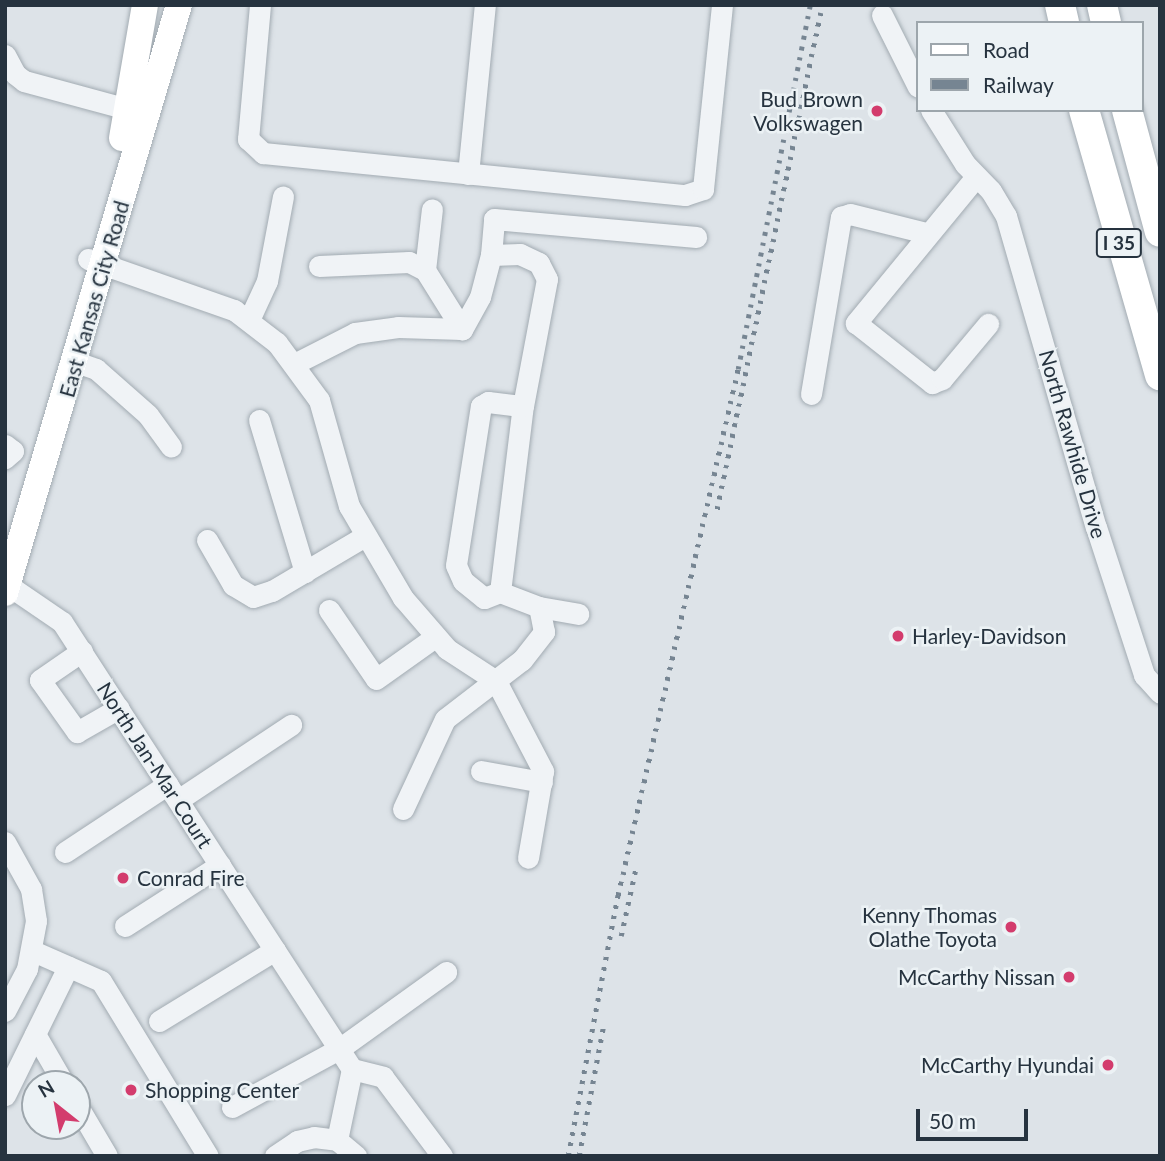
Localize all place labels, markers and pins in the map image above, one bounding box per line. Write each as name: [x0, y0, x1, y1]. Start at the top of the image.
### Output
place label: Bud Brown Volkswagen: [753, 86, 863, 136]
marker: Bud Brown Volkswagen: [869, 103, 885, 119]
place label: Harley-Davidson: [912, 623, 1066, 649]
marker: Harley-Davidson: [890, 628, 906, 644]
place label: Conrad Fire: [137, 865, 245, 891]
marker: Conrad Fire: [115, 870, 131, 886]
place label: Kenny Thomas Olathe Toyota: [861, 902, 997, 952]
marker: Kenny Thomas Olathe Toyota: [1003, 919, 1019, 935]
place label: McCarthy Nissan: [897, 964, 1055, 990]
marker: McCarthy Nissan: [1061, 969, 1077, 985]
place label: McCarthy Hyundai: [920, 1052, 1094, 1078]
marker: McCarthy Hyundai: [1100, 1057, 1116, 1073]
place label: Shopping Center: [145, 1077, 299, 1103]
marker: Shopping Center: [123, 1082, 139, 1098]

